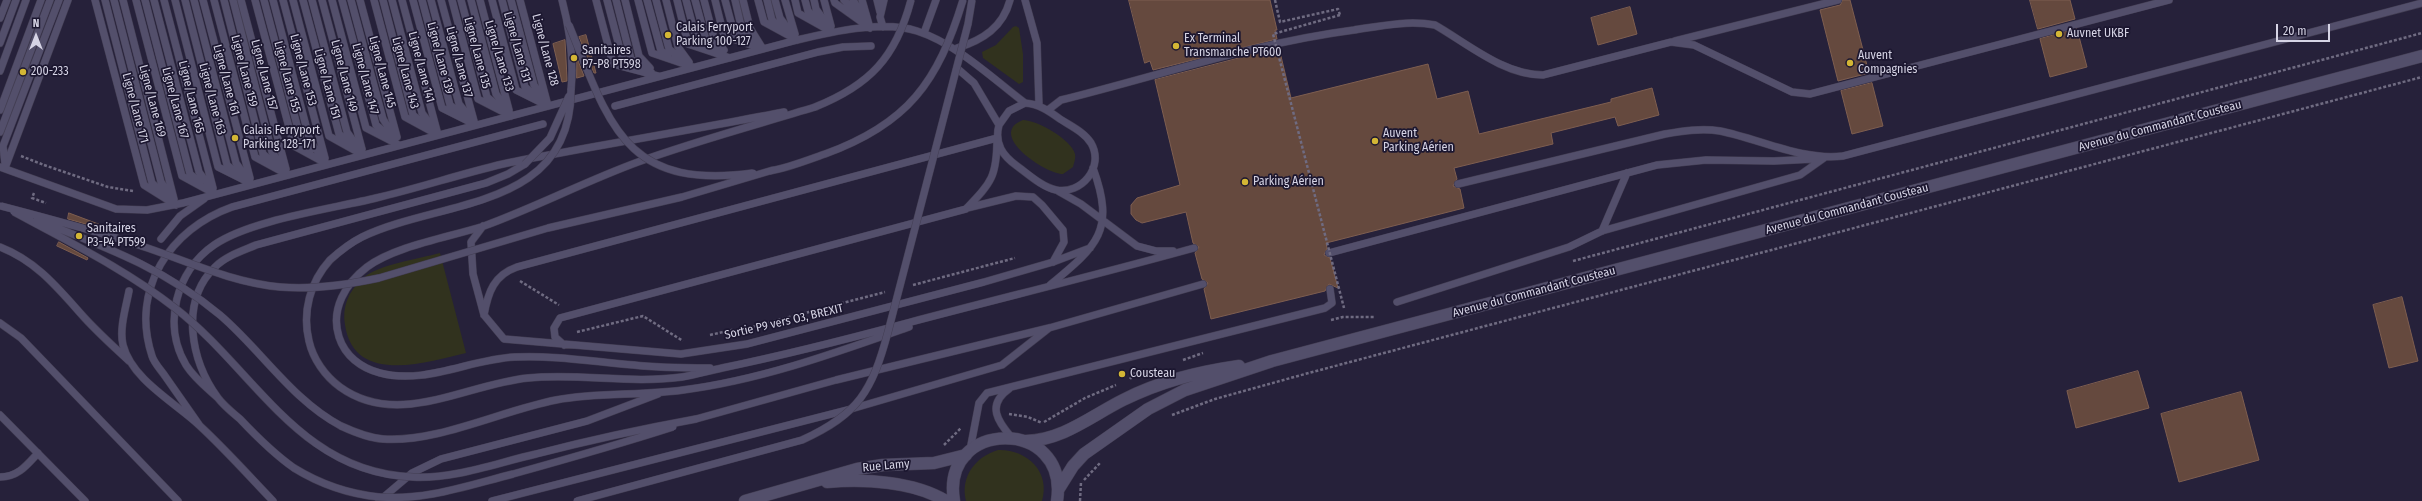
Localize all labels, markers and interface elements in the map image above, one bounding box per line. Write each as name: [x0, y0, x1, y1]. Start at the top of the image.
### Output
street label: Ligne/Lane 131: [500, 10, 534, 84]
street label: Ligne/Lane 128: [528, 12, 562, 88]
north arrow: [16, 16, 56, 56]
street label: Ligne/Lane 135: [461, 16, 493, 90]
scale bar: [2278, 16, 2332, 42]
text: N: [33, 17, 39, 30]
street label: Ligne/Lane 133: [481, 19, 517, 93]
street label: Ligne/Lane 139: [423, 20, 457, 96]
place label: Calais Ferryport Parking 100-127: [676, 21, 753, 49]
text: 20 m: [2283, 24, 2307, 38]
street label: Ligne/Lane 137: [443, 25, 475, 99]
place label: Auvnet UKBF: [2067, 27, 2129, 41]
marker: Auvnet UKBF: [2054, 29, 2064, 39]
street label: Ligne/Lane 141: [405, 30, 437, 104]
marker: Calais Ferryport Parking 100-127: [663, 30, 673, 40]
place label: Ex Terminal Transmanche PT600: [1184, 32, 1282, 60]
street label: Ligne/Lane 159: [227, 33, 261, 109]
street label: Ligne/Lane 153: [287, 33, 319, 107]
street label: Ligne/Lane 145: [365, 34, 399, 110]
street label: Ligne/Lane 143: [388, 36, 422, 110]
street label: Ligne/Lane 157: [248, 38, 280, 112]
street label: Ligne/Lane 149: [327, 38, 361, 114]
street label: Ligne/Lane 155: [271, 40, 303, 114]
marker: Ex Terminal Transmanche PT600: [1171, 41, 1181, 51]
street label: Ligne/Lane 147: [349, 42, 381, 116]
street label: Ligne/Lane 161: [210, 43, 242, 117]
place label: Sanitaires P7-P8 PT598: [582, 44, 641, 72]
street label: Ligne/Lane 151: [311, 47, 343, 121]
place label: Auvent Compagnies: [1858, 49, 1917, 77]
marker: Sanitaires P7-P8 PT598: [569, 53, 579, 63]
marker: Auvent Compagnies: [1845, 58, 1855, 68]
street label: Ligne/Lane 165: [175, 59, 207, 135]
street label: Ligne/Lane 163: [195, 61, 229, 137]
street label: Ligne/Lane 169: [135, 63, 169, 139]
place label: 200-233: [31, 65, 69, 79]
street label: Ligne/Lane 167: [159, 66, 191, 140]
marker: 200-233: [18, 67, 28, 77]
street label: Ligne/Lane 171: [119, 71, 151, 145]
street label: Avenue du Commandant Cousteau: [2077, 97, 2243, 155]
place label: Calais Ferryport Parking 128-171: [243, 124, 320, 152]
place label: Auvent Parking Aérien: [1383, 127, 1454, 155]
marker: Calais Ferryport Parking 128-171: [230, 133, 240, 143]
marker: Auvent Parking Aérien: [1370, 136, 1380, 146]
place label: Parking Aérien: [1253, 175, 1324, 189]
marker: Parking Aérien: [1240, 177, 1250, 187]
street label: Avenue du Commandant Cousteau: [1764, 180, 1930, 238]
place label: Sanitaires P3-P4 PT599: [87, 222, 146, 250]
marker: Sanitaires P3-P4 PT599: [74, 231, 84, 241]
street label: Avenue du Commandant Cousteau: [1451, 263, 1617, 321]
street label: Sortie P9 vers O3, BREXIT: [723, 301, 845, 343]
place label: Cousteau: [1130, 367, 1175, 381]
marker: Cousteau: [1117, 369, 1127, 379]
street label: Rue Lamy: [862, 457, 910, 475]

